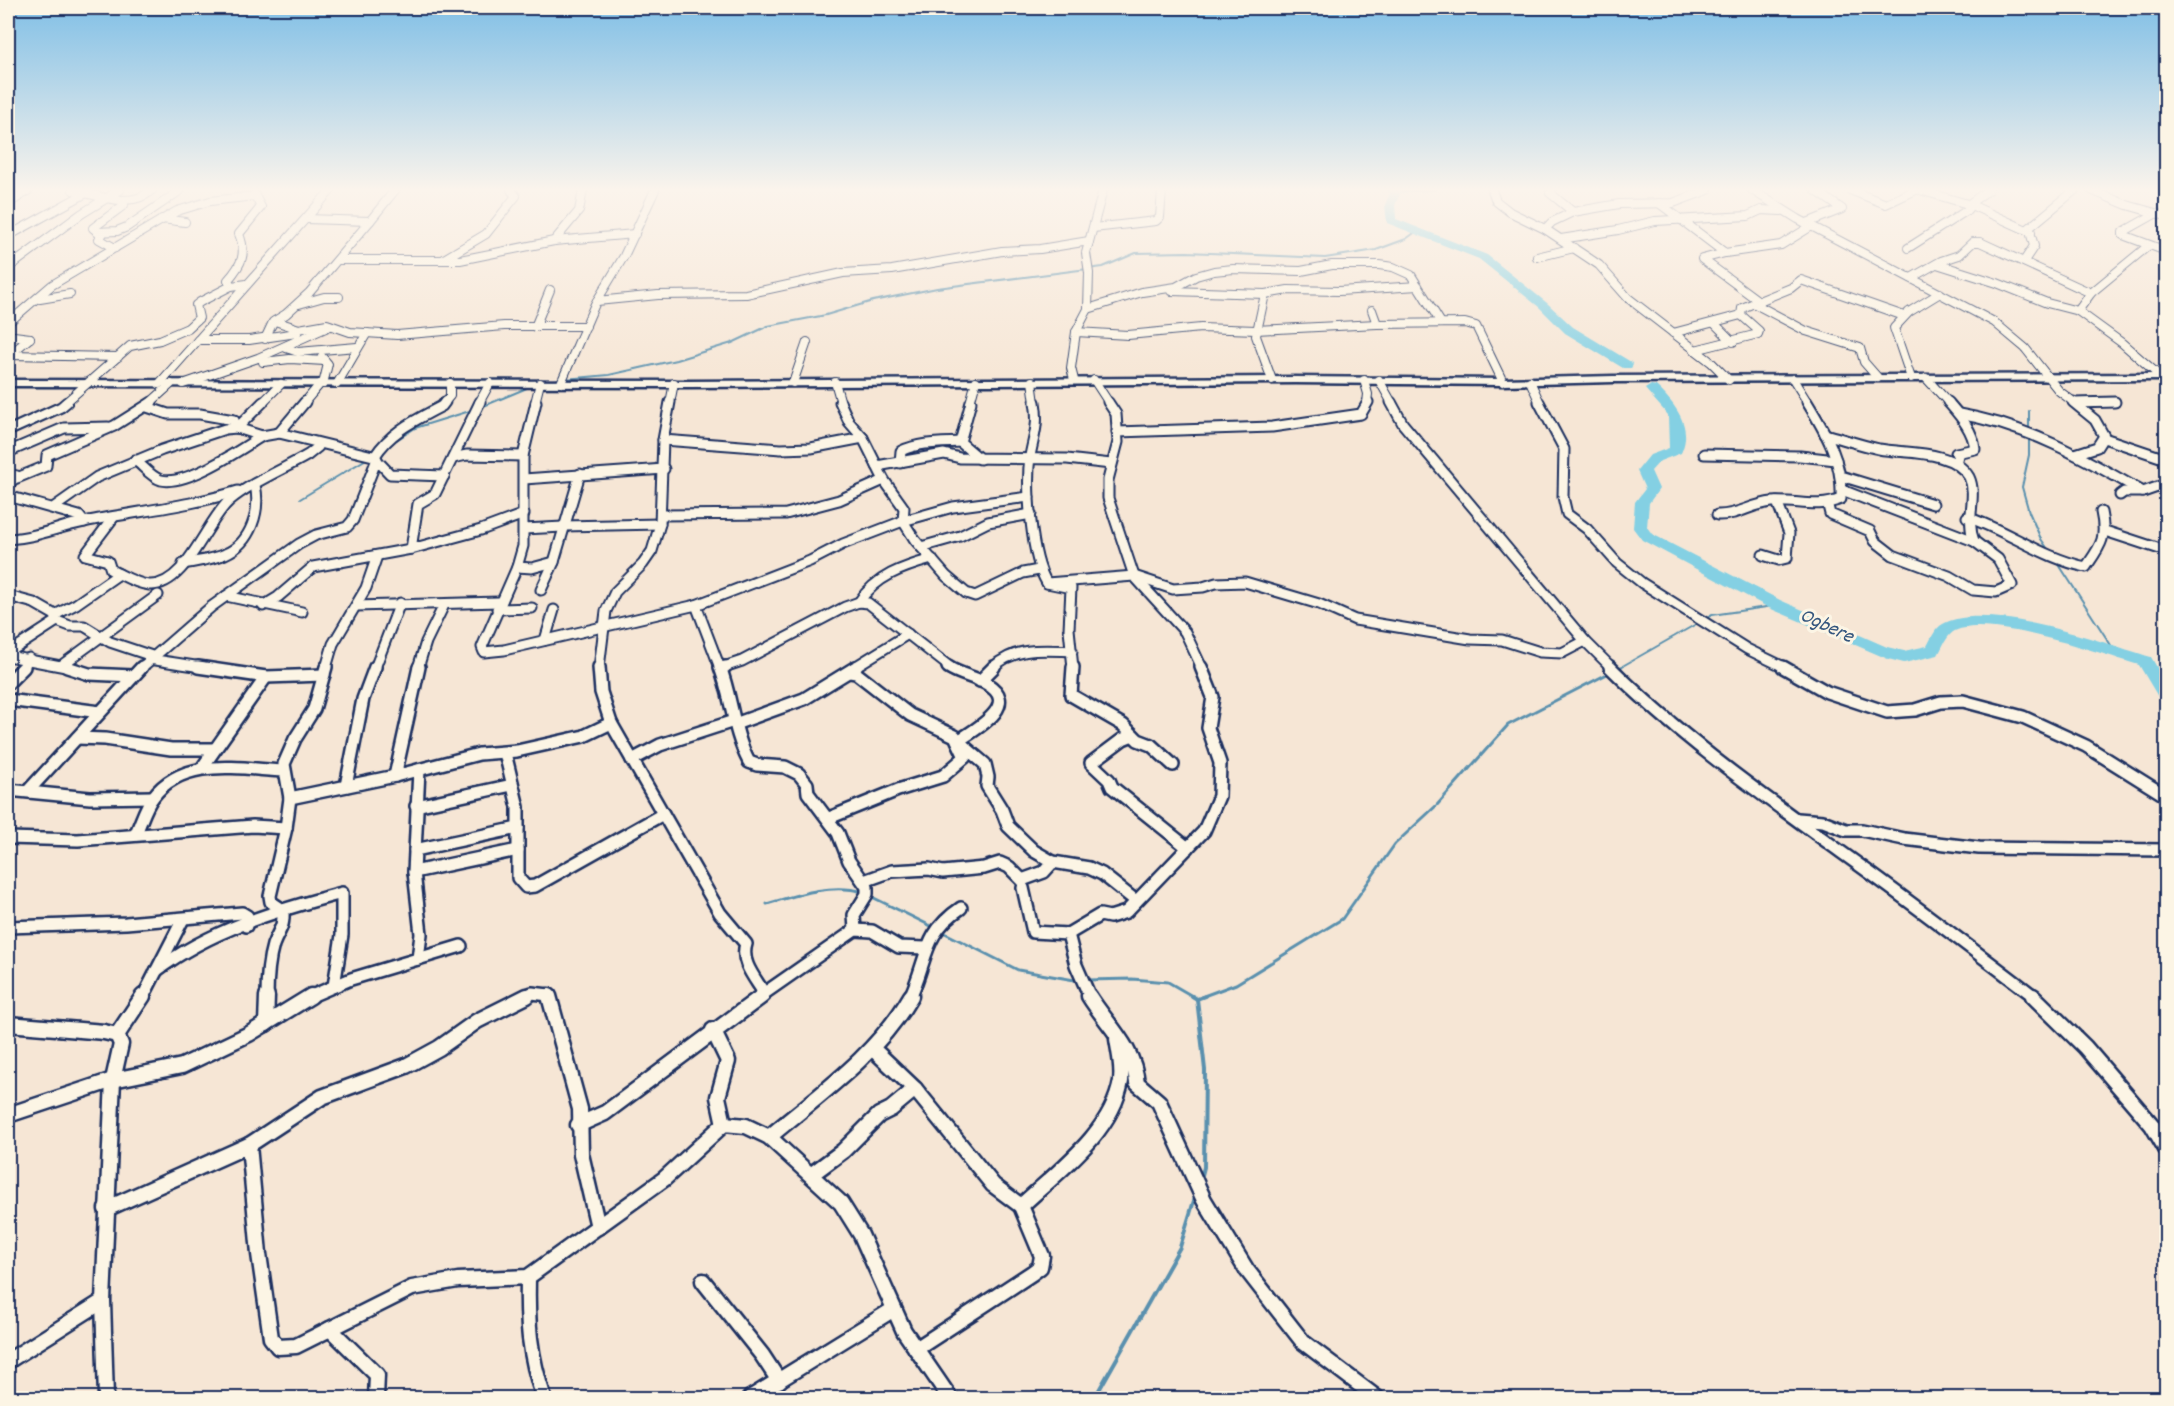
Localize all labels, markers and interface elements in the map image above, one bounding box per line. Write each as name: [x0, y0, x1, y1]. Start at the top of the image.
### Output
water label: Ogbere: [1794, 601, 1860, 653]

